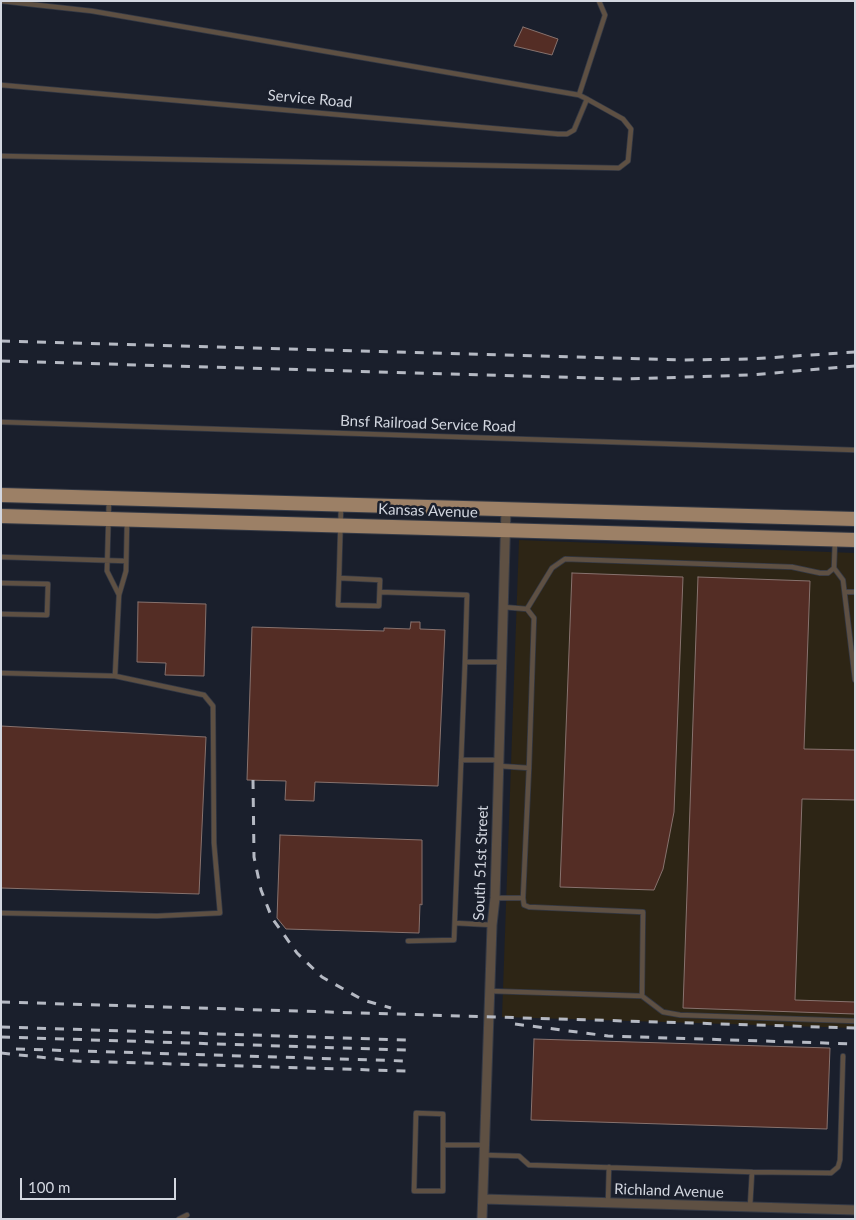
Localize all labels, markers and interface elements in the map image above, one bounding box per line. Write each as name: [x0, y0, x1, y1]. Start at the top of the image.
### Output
street label: Service Road: [267, 86, 353, 112]
street label: Bnsf Railroad Service Road: [340, 412, 516, 436]
street label: Kansas Avenue: [378, 500, 478, 522]
street label: South 51st Street: [470, 805, 492, 921]
scale bar: [22, 1168, 179, 1200]
text: 100 m: [28, 1178, 70, 1196]
street label: Richland Avenue: [614, 1180, 724, 1202]

